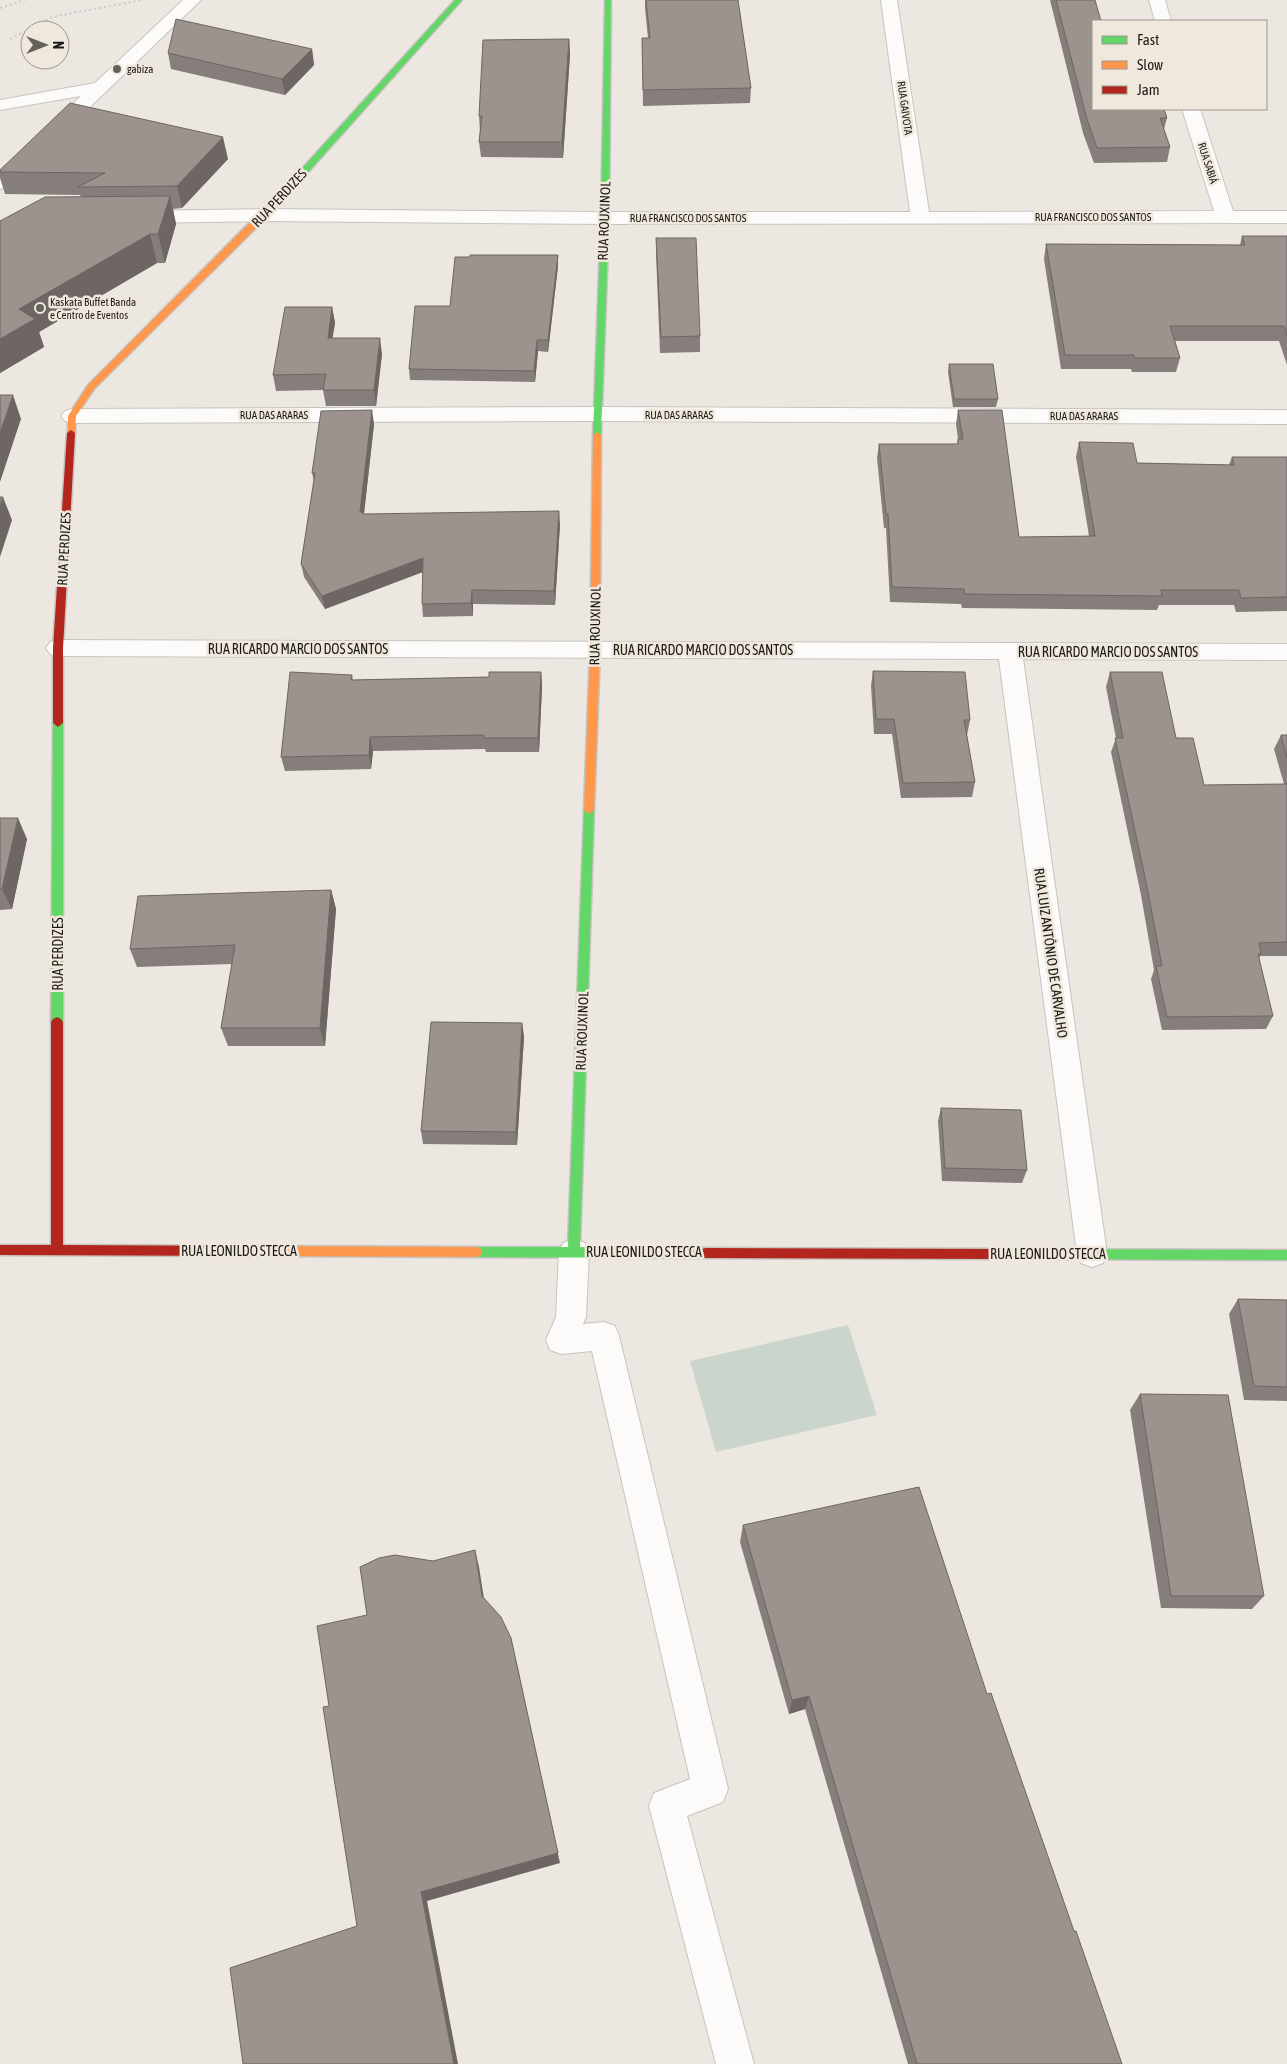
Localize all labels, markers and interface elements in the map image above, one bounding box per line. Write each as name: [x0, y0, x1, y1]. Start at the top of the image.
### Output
north arrow: [20, 20, 70, 70]
legend: [1092, 20, 1267, 110]
text: Fast: [1137, 31, 1159, 48]
text: N: [50, 41, 66, 49]
text: Slow: [1137, 56, 1163, 73]
marker: gabiza: [111, 63, 123, 75]
place label: gabiza: [127, 63, 153, 75]
street label: RUA GAIVOTA: [895, 80, 915, 136]
text: Jam: [1137, 81, 1160, 98]
street label: RUA SABIÁ: [1196, 141, 1220, 186]
street label: RUA PERDIZES: [248, 166, 310, 230]
street label: RUA ROUXINOL: [595, 181, 613, 261]
street label: RUA FRANCISCO DOS SANTOS: [1035, 211, 1152, 223]
street label: RUA FRANCISCO DOS SANTOS: [630, 212, 747, 224]
place label: Kaskata Buffet Banda e Centro de Eventos: [50, 296, 136, 321]
marker: Kaskata Buffet Banda e Centro de Eventos: [34, 302, 46, 314]
street label: RUA DAS ARARAS: [240, 409, 309, 421]
street label: RUA DAS ARARAS: [645, 409, 714, 421]
street label: RUA DAS ARARAS: [1050, 410, 1119, 422]
street label: RUA PERDIZES: [54, 512, 74, 586]
street label: RUA ROUXINOL: [586, 586, 604, 666]
street label: RUA RICARDO MARCIO DOS SANTOS: [208, 641, 388, 657]
street label: RUA RICARDO MARCIO DOS SANTOS: [613, 642, 793, 658]
street label: RUA RICARDO MARCIO DOS SANTOS: [1018, 644, 1198, 660]
street label: RUA LUIZ ANTÔNIO DE CARVALHO: [1031, 867, 1071, 1039]
street label: RUA PERDIZES: [50, 917, 66, 991]
street label: RUA ROUXINOL: [573, 991, 591, 1071]
street label: RUA LEONILDO STECCA: [181, 1243, 297, 1259]
street label: RUA LEONILDO STECCA: [586, 1244, 702, 1260]
street label: RUA LEONILDO STECCA: [990, 1246, 1106, 1262]

